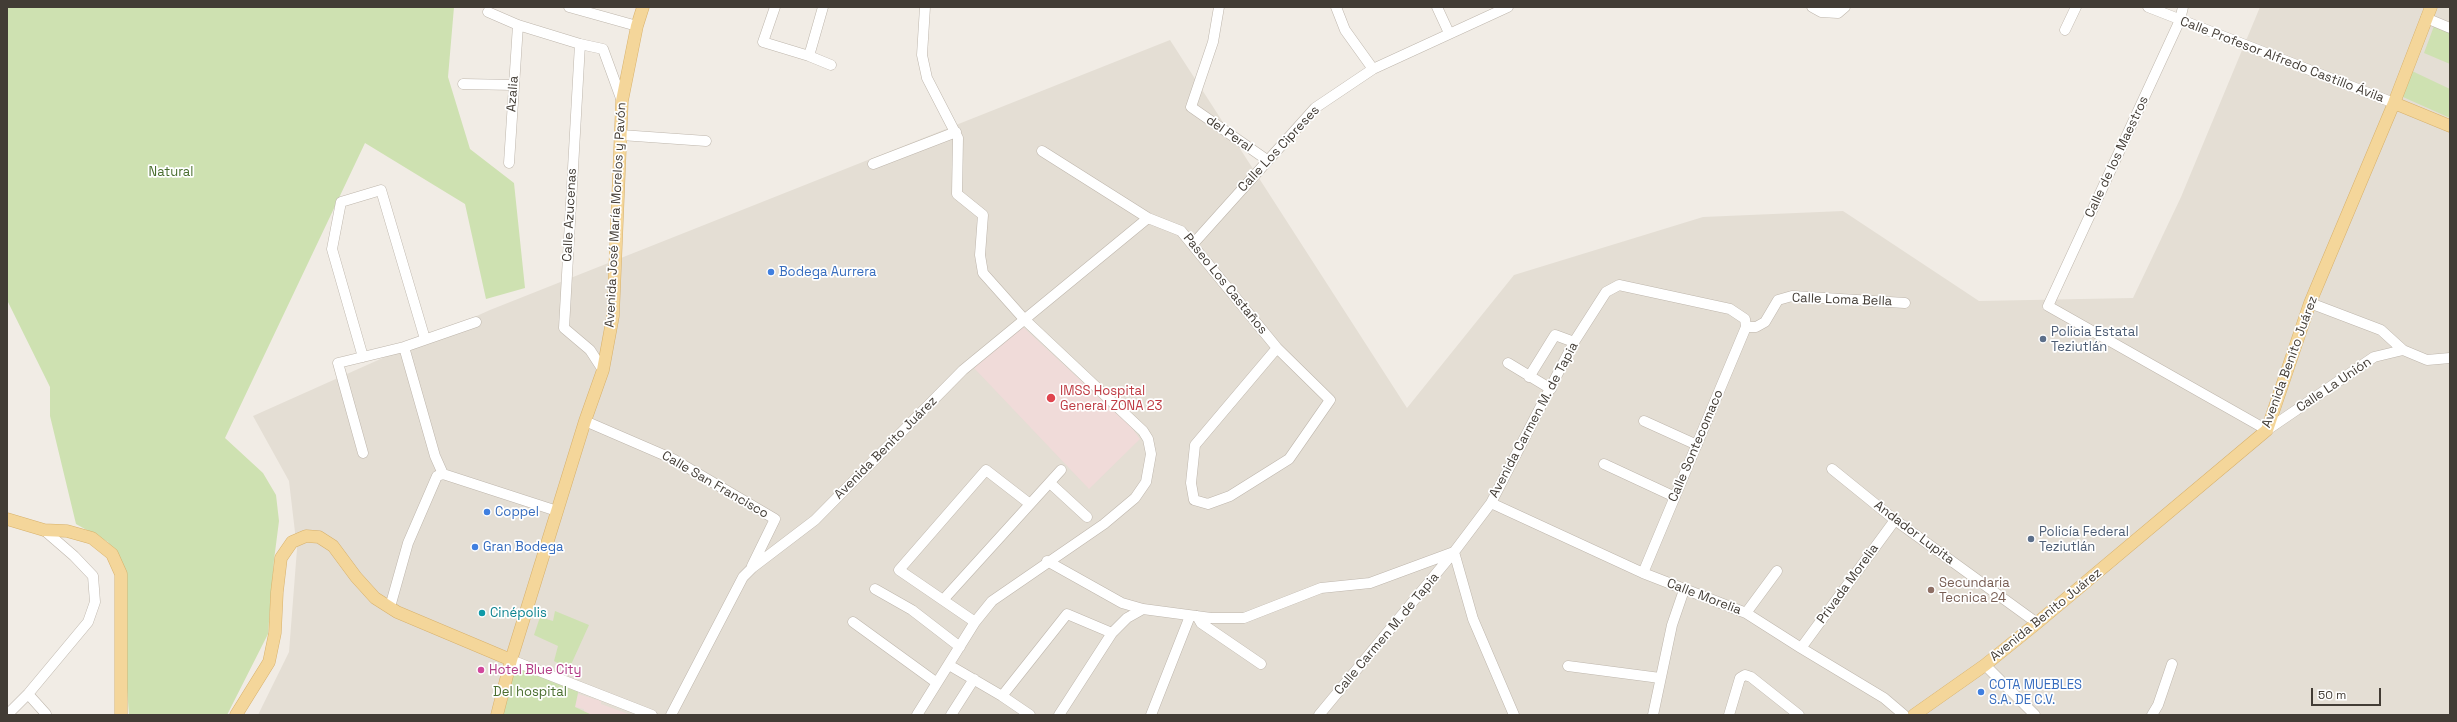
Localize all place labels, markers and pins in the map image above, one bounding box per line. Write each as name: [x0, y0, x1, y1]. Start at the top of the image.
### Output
place label: Bodega Aurrera: [779, 264, 876, 280]
marker: Bodega Aurrera: [766, 267, 776, 277]
place label: Policia Estatal Teziutlán: [2051, 324, 2138, 355]
marker: Policia Estatal Teziutlán: [2038, 334, 2048, 344]
place label: IMSS Hospital General ZONA 23: [1060, 383, 1162, 414]
marker: IMSS Hospital General ZONA 23: [1045, 392, 1057, 404]
place label: Coppel: [495, 504, 539, 520]
marker: Coppel: [482, 507, 492, 517]
place label: Policía Federal Teziutlán: [2039, 524, 2129, 555]
marker: Policía Federal Teziutlán: [2026, 534, 2036, 544]
place label: Gran Bodega: [483, 539, 564, 555]
marker: Gran Bodega: [470, 542, 480, 552]
place label: Secundaria Tecnica 24: [1939, 575, 2010, 606]
marker: Secundaria Tecnica 24: [1926, 585, 1936, 595]
place label: Cinépolis: [490, 605, 547, 621]
marker: Cinépolis: [477, 608, 487, 618]
place label: Hotel Blue City: [489, 662, 582, 678]
marker: Hotel Blue City: [476, 665, 486, 675]
place label: COTA MUEBLES S.A. DE C.V.: [1989, 677, 2082, 708]
marker: COTA MUEBLES S.A. DE C.V.: [1976, 687, 1986, 697]

